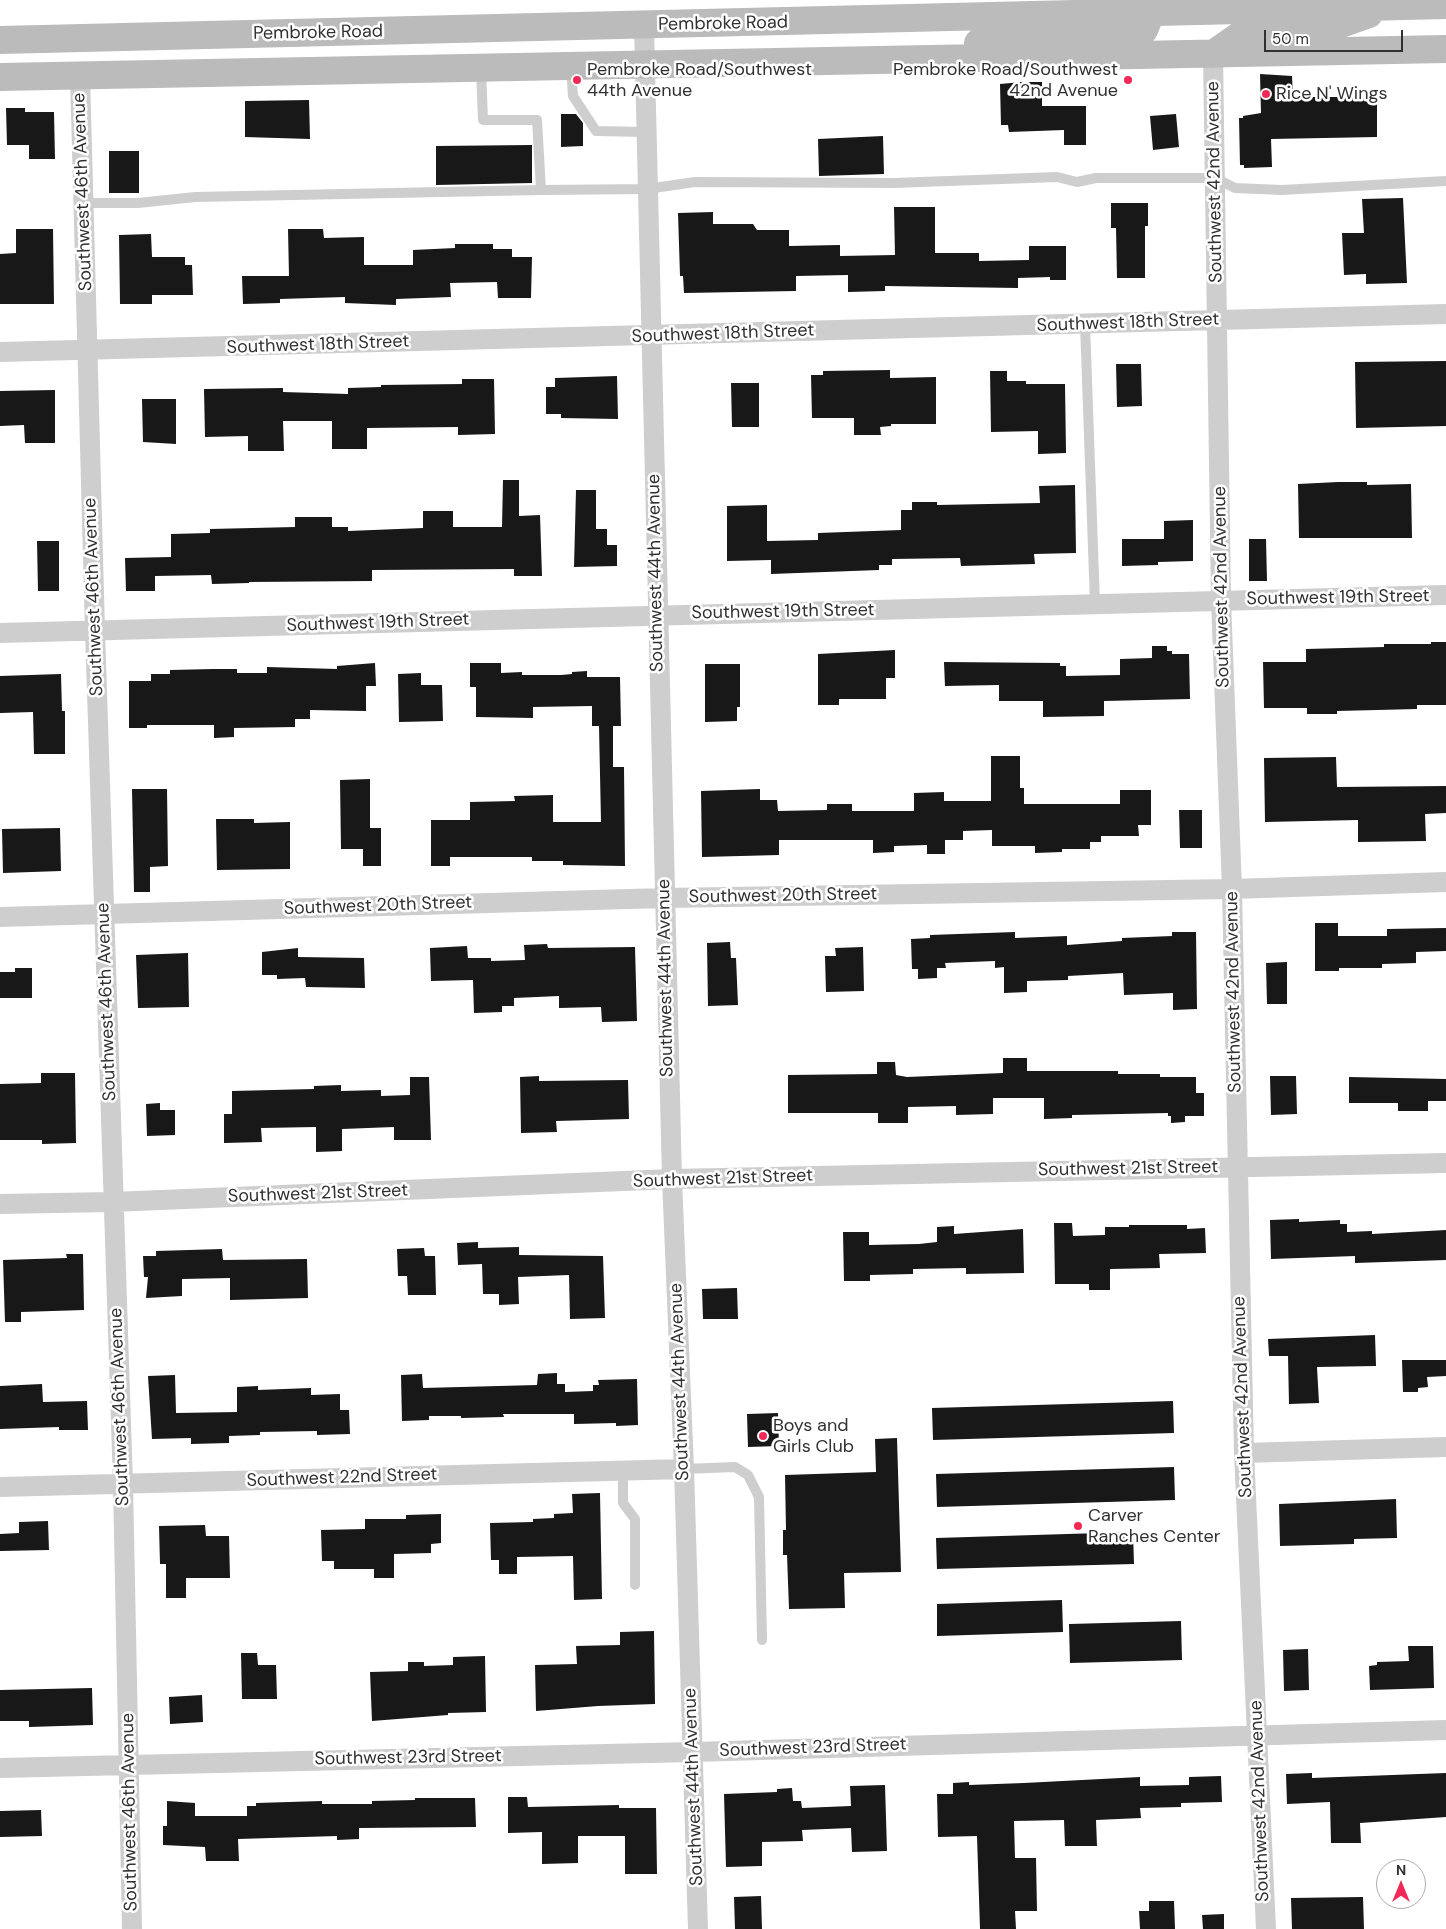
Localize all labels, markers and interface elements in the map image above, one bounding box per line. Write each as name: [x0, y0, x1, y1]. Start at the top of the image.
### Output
street label: Pembroke Road: [658, 12, 788, 36]
scale bar: [1266, 20, 1405, 52]
street label: Pembroke Road: [253, 21, 383, 45]
text: 50 m: [1272, 29, 1309, 49]
place label: Pembroke Road/Southwest 44th Avenue: [587, 59, 812, 102]
place label: Pembroke Road/Southwest 42nd Avenue: [893, 59, 1118, 102]
marker: Pembroke Road/Southwest 44th Avenue: [571, 74, 583, 86]
marker: Pembroke Road/Southwest 42nd Avenue: [1122, 74, 1134, 86]
street label: Southwest 42nd Avenue: [1202, 81, 1228, 283]
place label: Rice N' Wings: [1276, 83, 1388, 105]
marker: Rice N' Wings: [1260, 88, 1272, 100]
street label: Southwest 46th Avenue: [69, 92, 97, 292]
street label: Southwest 18th Street: [1036, 309, 1220, 337]
street label: Southwest 18th Street: [631, 320, 815, 348]
street label: Southwest 18th Street: [226, 331, 410, 359]
street label: Southwest 44th Avenue: [643, 474, 669, 672]
street label: Southwest 42nd Avenue: [1209, 486, 1235, 688]
street label: Southwest 46th Avenue: [80, 497, 108, 697]
street label: Southwest 19th Street: [1246, 586, 1430, 610]
street label: Southwest 19th Street: [691, 600, 875, 624]
street label: Southwest 19th Street: [286, 609, 470, 637]
street label: Southwest 44th Avenue: [653, 879, 679, 1077]
street label: Southwest 20th Street: [689, 884, 877, 908]
street label: Southwest 42nd Avenue: [1221, 891, 1247, 1093]
street label: Southwest 20th Street: [283, 892, 473, 920]
street label: Southwest 46th Avenue: [93, 902, 121, 1102]
street label: Southwest 21st Street: [1038, 1157, 1218, 1181]
street label: Southwest 21st Street: [632, 1165, 814, 1193]
street label: Southwest 21st Street: [227, 1180, 409, 1208]
street label: Southwest 44th Avenue: [666, 1283, 694, 1481]
street label: Southwest 42nd Avenue: [1229, 1296, 1257, 1498]
street label: Southwest 46th Avenue: [106, 1307, 134, 1507]
place label: Boys and Girls Club: [773, 1415, 854, 1458]
marker: Boys and Girls Club: [757, 1430, 769, 1442]
street label: Southwest 22nd Street: [246, 1464, 438, 1492]
place label: Carver Ranches Center: [1088, 1505, 1220, 1548]
marker: Carver Ranches Center: [1072, 1520, 1084, 1532]
street label: Southwest 44th Avenue: [680, 1688, 708, 1886]
street label: Southwest 42nd Avenue: [1246, 1700, 1274, 1902]
street label: Southwest 46th Avenue: [117, 1713, 143, 1911]
street label: Southwest 23rd Street: [719, 1734, 907, 1762]
street label: Southwest 23rd Street: [314, 1746, 502, 1770]
north arrow: [1376, 1859, 1426, 1909]
text: N: [1396, 1861, 1406, 1879]

